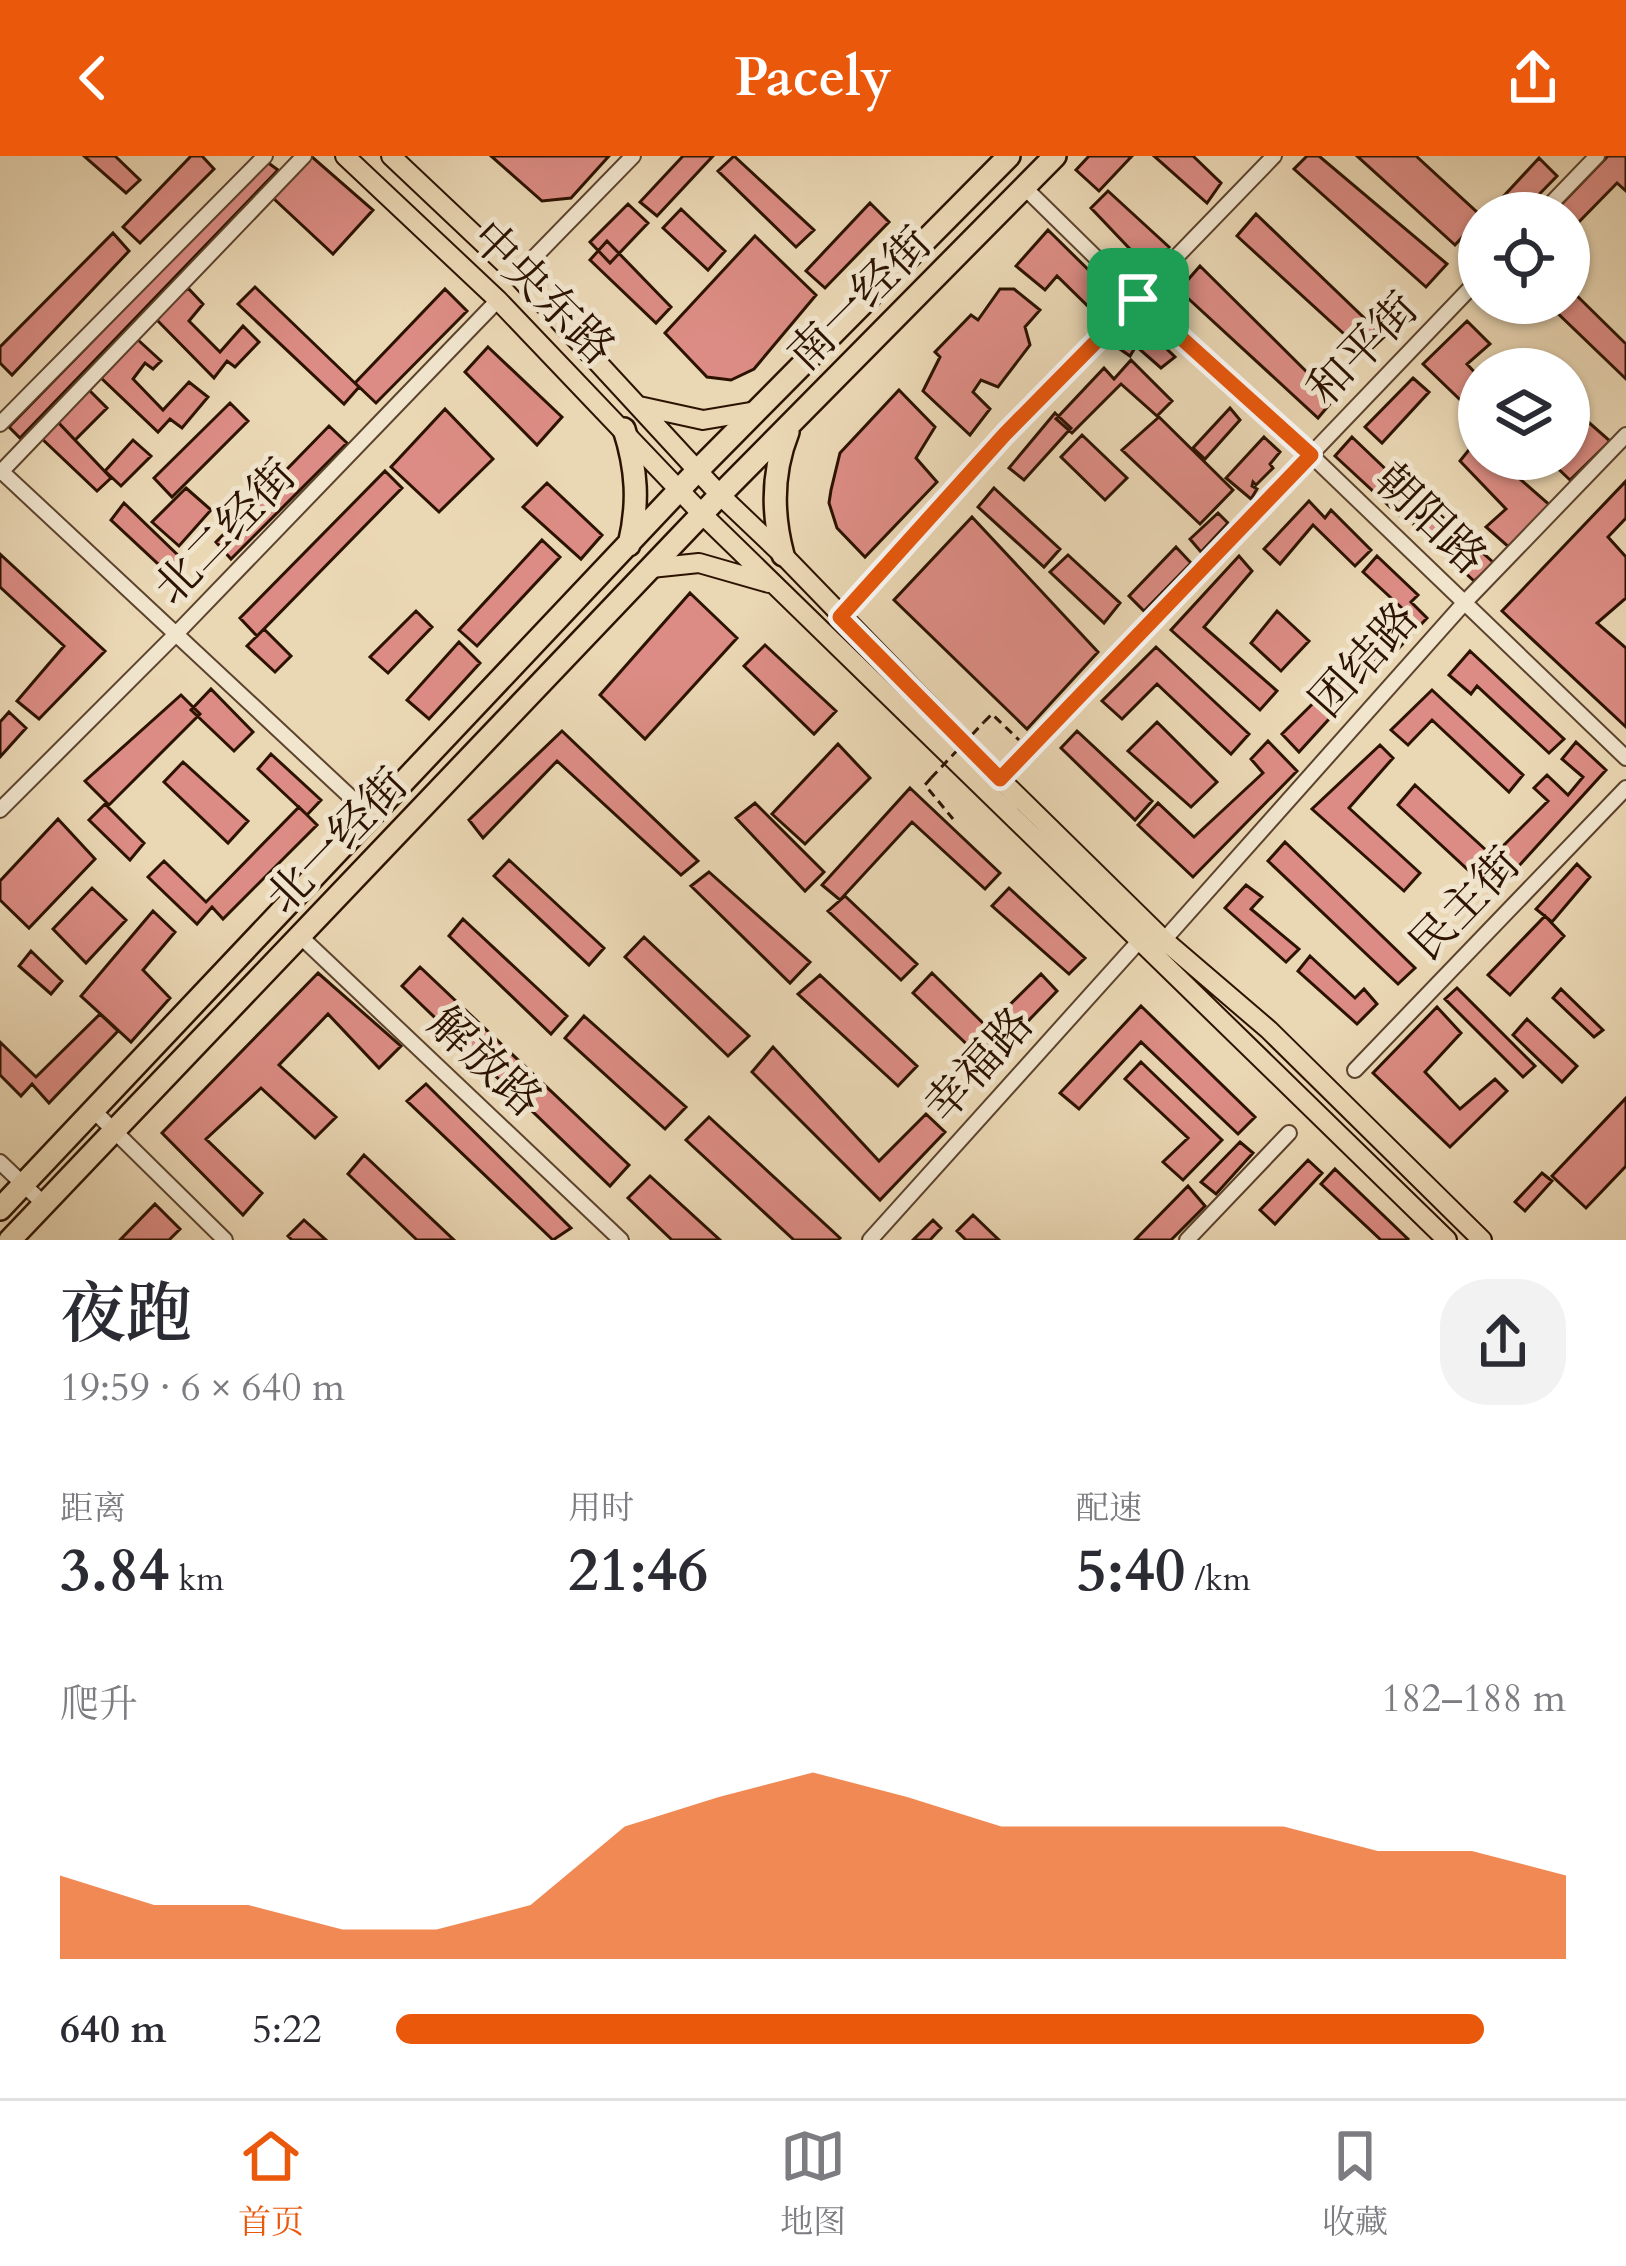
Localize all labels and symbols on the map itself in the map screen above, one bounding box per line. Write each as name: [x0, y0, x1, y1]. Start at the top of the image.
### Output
street label: 中央东路: [458, 208, 628, 378]
street label: 南一经街: [775, 214, 945, 384]
pin: [1087, 248, 1189, 350]
street label: 和平街: [1294, 279, 1432, 419]
street label: 北二经街: [141, 446, 309, 618]
street label: 朝阳路: [1360, 450, 1500, 588]
street label: 团结路: [1296, 589, 1432, 731]
street label: 北一经街: [253, 755, 421, 927]
street label: 民主街: [1396, 834, 1534, 974]
street label: 解放路: [415, 994, 555, 1130]
street label: 幸福路: [911, 994, 1047, 1136]

